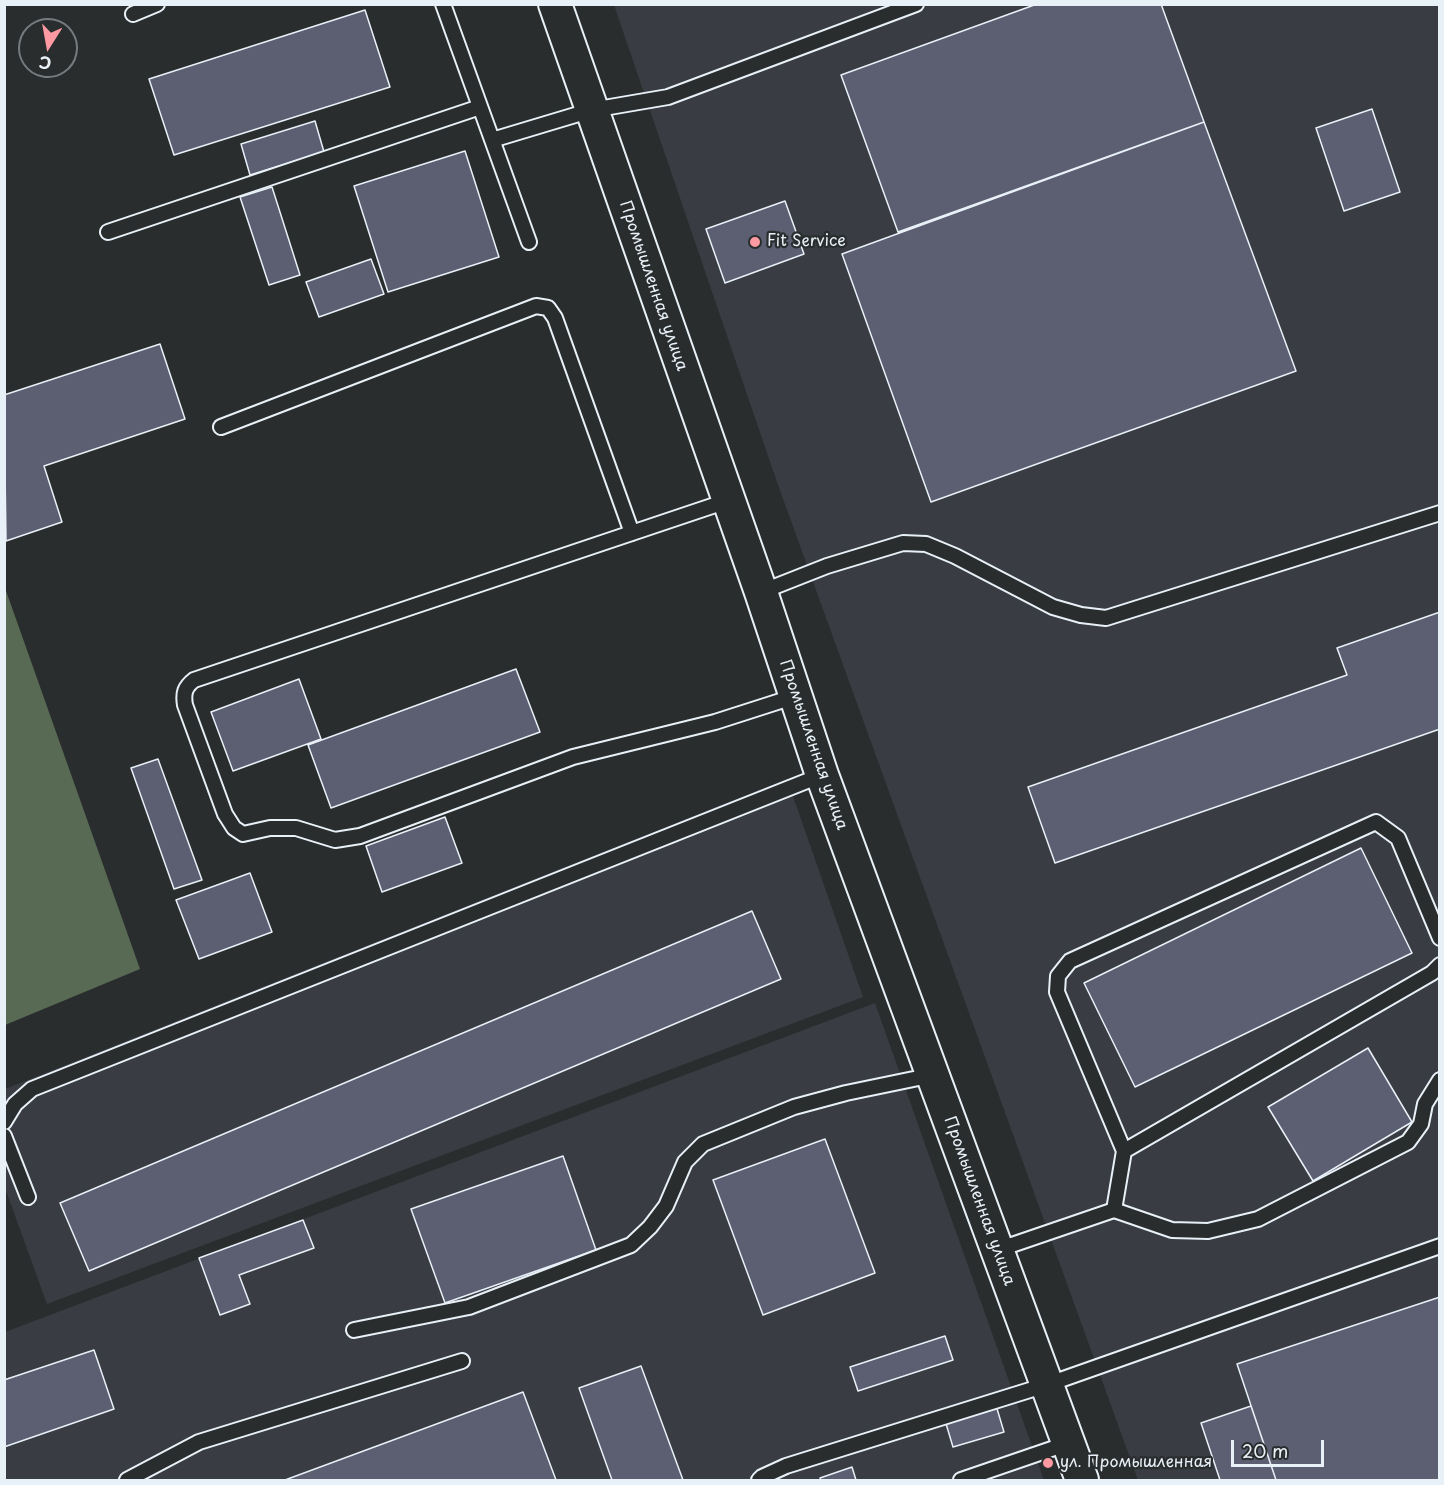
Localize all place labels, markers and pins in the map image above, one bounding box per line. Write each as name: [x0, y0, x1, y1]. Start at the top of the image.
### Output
place label: Fit Service: [767, 232, 846, 252]
marker: Fit Service: [748, 235, 762, 249]
place label: ул. Промышленная: [1060, 1453, 1212, 1473]
marker: ул. Промышленная: [1041, 1456, 1055, 1470]

